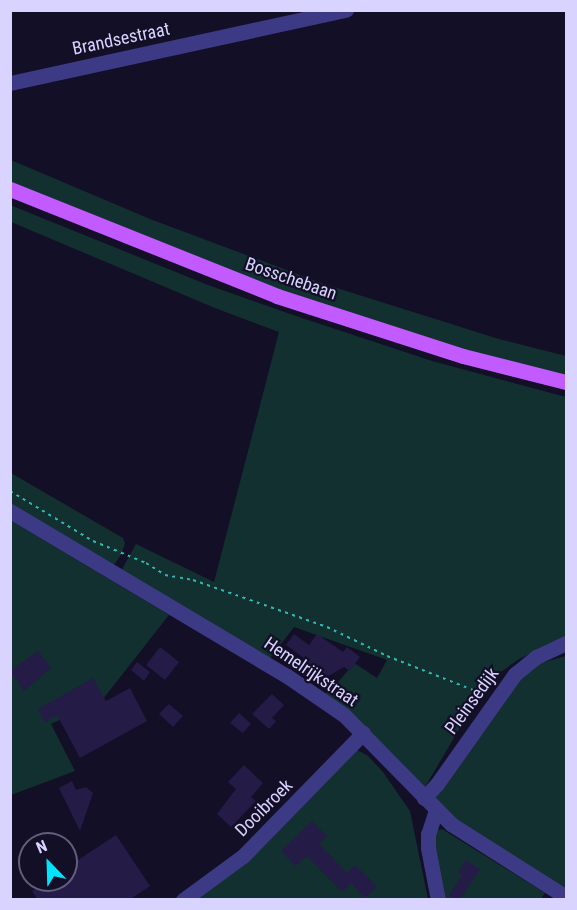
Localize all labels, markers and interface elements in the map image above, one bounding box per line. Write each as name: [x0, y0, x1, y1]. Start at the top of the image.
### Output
street label: Brandsestraat: [70, 18, 172, 60]
street label: Bosschebaan: [242, 253, 340, 305]
street label: Hemelrijkstraat: [260, 633, 362, 711]
street label: Pleinsedijk: [441, 663, 503, 739]
street label: Dooibroek: [231, 775, 297, 841]
north arrow: [18, 832, 78, 892]
text: N: [33, 836, 50, 857]

